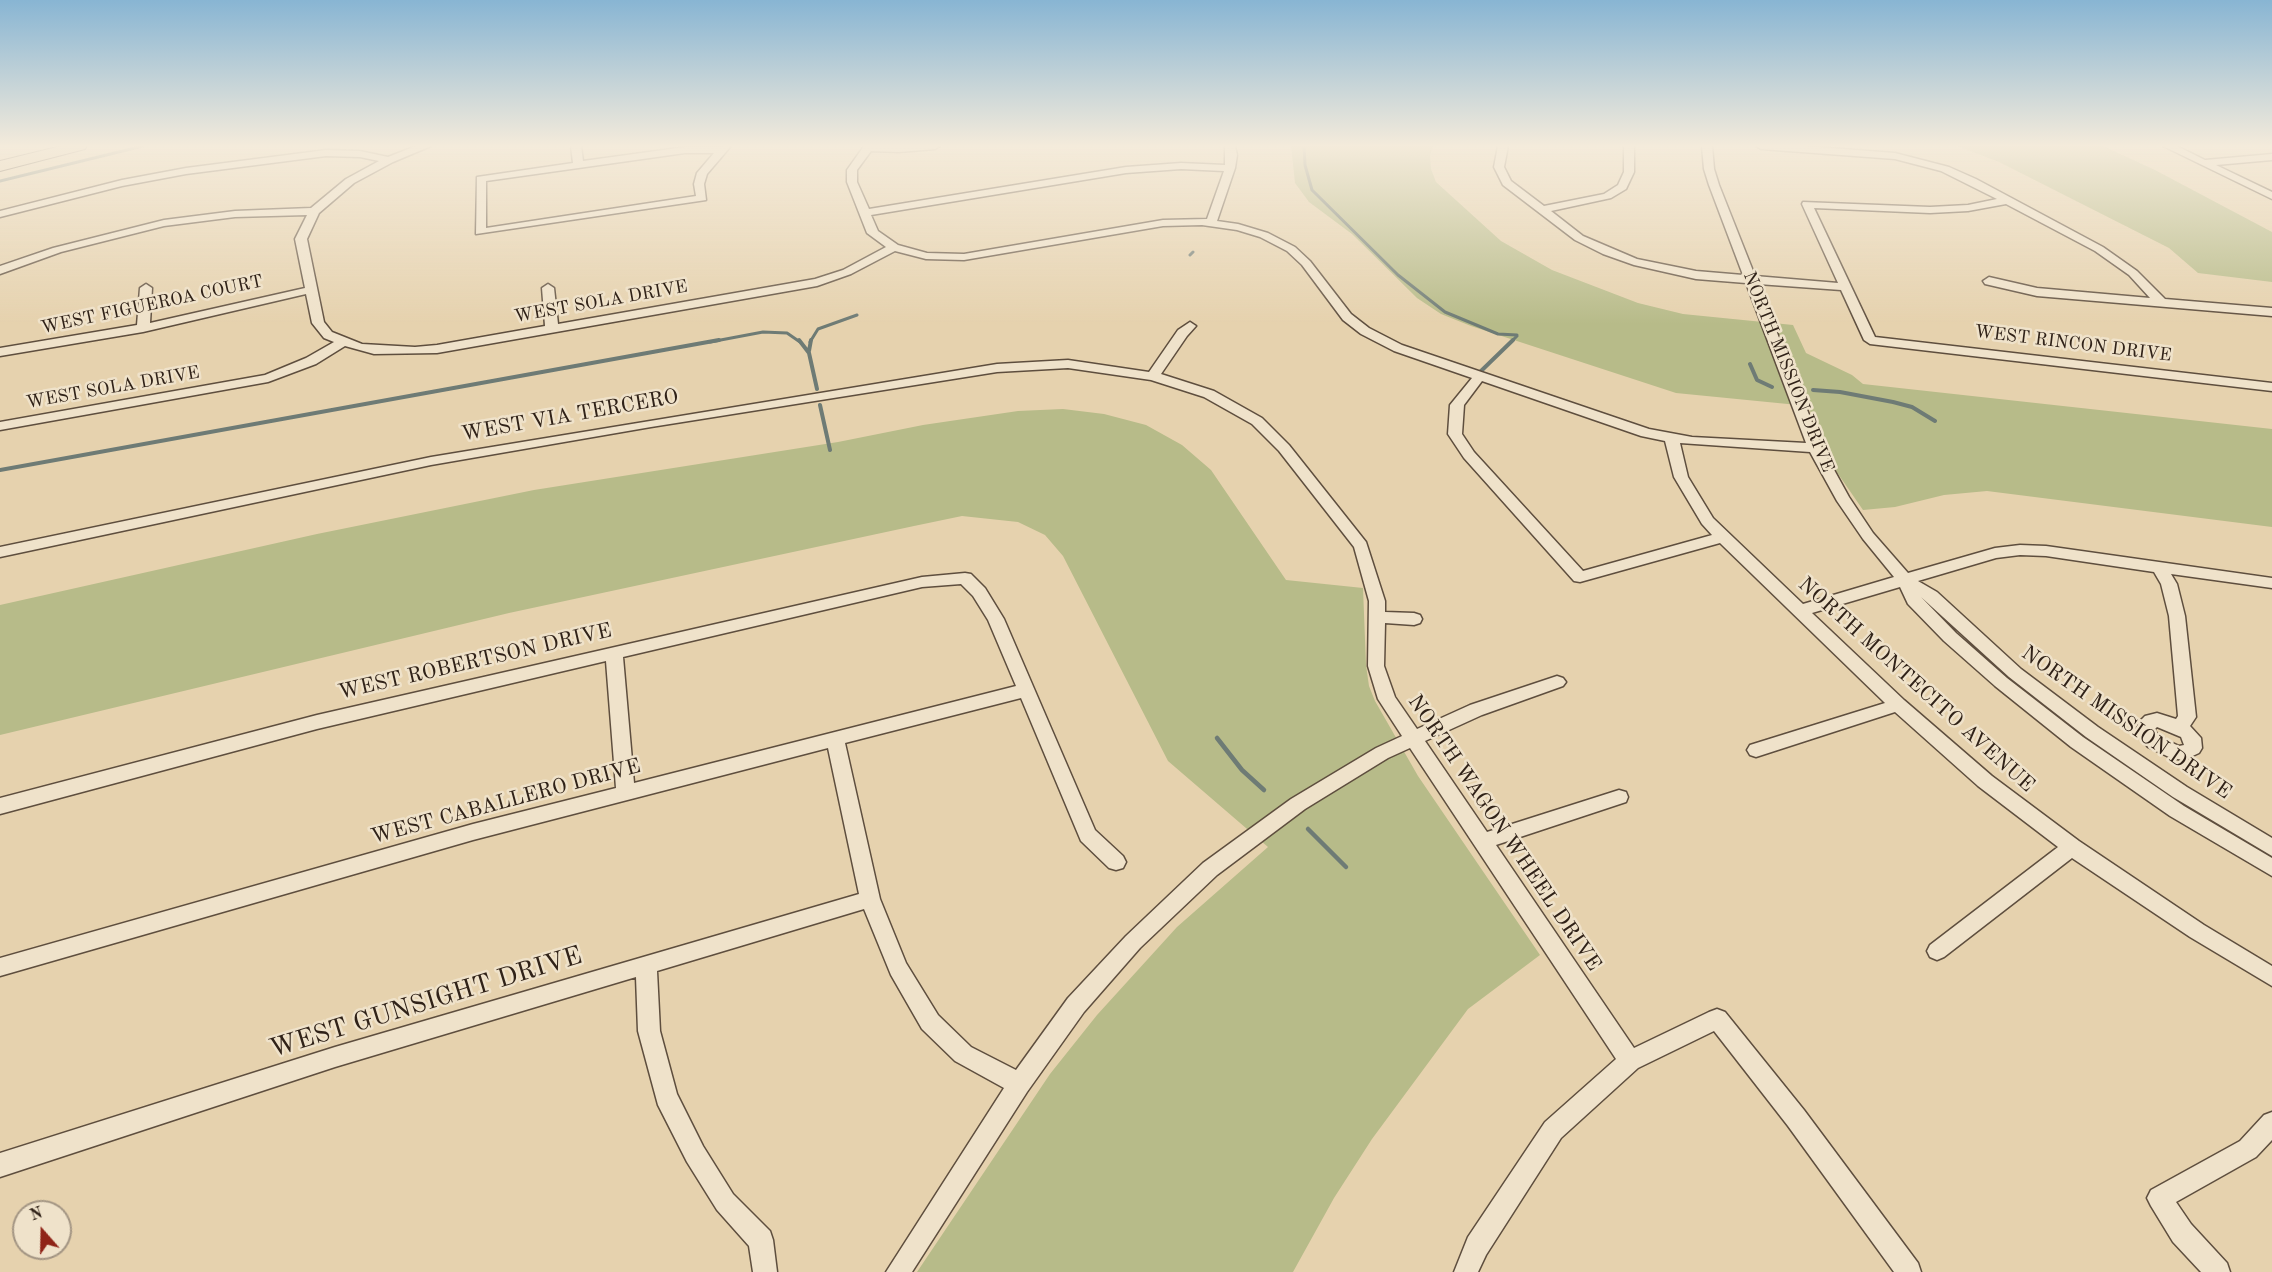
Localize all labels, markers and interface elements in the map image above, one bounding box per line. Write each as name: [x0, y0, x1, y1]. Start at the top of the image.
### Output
street label: NORTH MISSION DRIVE: [1738, 268, 1838, 476]
street label: WEST FIGUEROA COURT: [39, 271, 265, 339]
street label: WEST SOLA DRIVE: [513, 276, 689, 328]
street label: WEST RINCON DRIVE: [1973, 321, 2173, 367]
street label: WEST SOLA DRIVE: [25, 362, 201, 414]
street label: WEST VIA TERCERO: [459, 384, 681, 448]
street label: NORTH MONTECITO AVENUE: [1793, 572, 2039, 798]
street label: WEST ROBERTSON DRIVE: [336, 618, 614, 706]
street label: NORTH MISSION DRIVE: [2016, 641, 2236, 805]
street label: NORTH WAGON WHEEL DRIVE: [1402, 690, 1606, 976]
street label: WEST CABALLERO DRIVE: [368, 754, 644, 850]
street label: WEST GUNSIGHT DRIVE: [266, 941, 586, 1065]
north arrow: [12, 1200, 72, 1260]
text: N: [28, 1205, 45, 1225]

